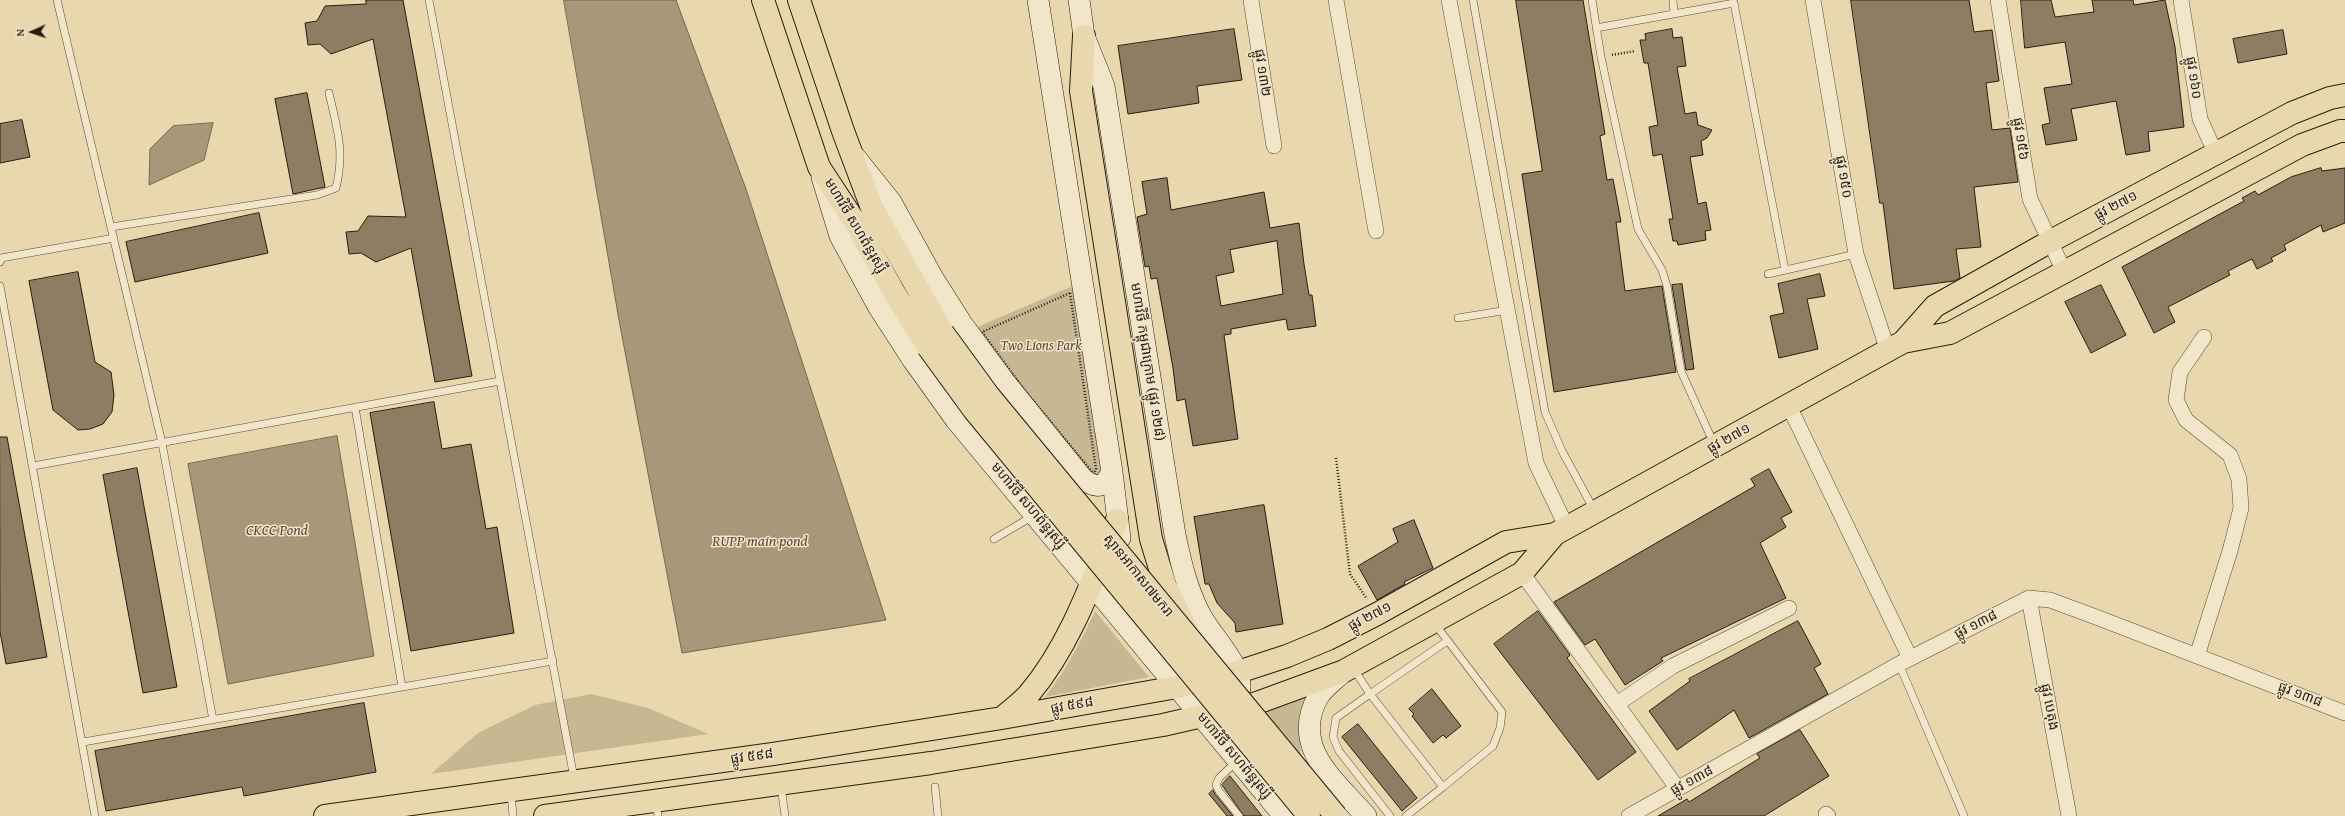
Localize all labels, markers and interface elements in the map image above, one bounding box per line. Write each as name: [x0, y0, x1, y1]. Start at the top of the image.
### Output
north arrow: [12, 12, 52, 52]
text: N: [12, 29, 28, 37]
street label: ផ្លូវ ១៣២: [1250, 48, 1274, 98]
street label: ផ្លូវ ១៦០: [2181, 55, 2205, 101]
street label: ផ្លូវ ១៥៦: [2008, 116, 2032, 162]
street label: ផ្លូវ ១៥០: [1831, 154, 1855, 200]
street label: មហាវិថី សហព័ន្ធរុស្ស៊ី: [820, 176, 890, 276]
street label: ផ្លូវ ២៧១: [2091, 188, 2141, 224]
street label: មហាវិថី កម្ពុជាក្រោម (ផ្លូវ ១២៨): [1126, 282, 1168, 442]
park label: Two Lions Park: [1000, 338, 1082, 354]
street label: ផ្លូវ ២៧១: [1704, 420, 1754, 458]
street label: មហាវិថី សហព័ន្ធរុស្ស៊ី: [987, 459, 1069, 553]
water label: CKCC Pond: [246, 522, 308, 540]
street label: ស្ពានអាកាស៧មករា: [1099, 531, 1177, 621]
water label: RUPP main pond: [712, 533, 808, 551]
street label: ផ្លូវ ២៧១: [1345, 599, 1395, 635]
street label: ផ្លូវ ១៣៨: [1952, 607, 2000, 643]
street label: ផ្លូវ ១៣៨: [2275, 679, 2325, 711]
street label: ផ្លូវ បេតុង: [2036, 682, 2062, 732]
street label: ផ្លូវ ៥៩៨: [1049, 694, 1095, 718]
street label: មហាវិថី សហព័ន្ធរុស្ស៊ី: [1193, 709, 1275, 803]
street label: ផ្លូវ ៥៩៨: [729, 746, 775, 768]
street label: ផ្លូវ ១៣៨: [1668, 762, 1716, 800]

